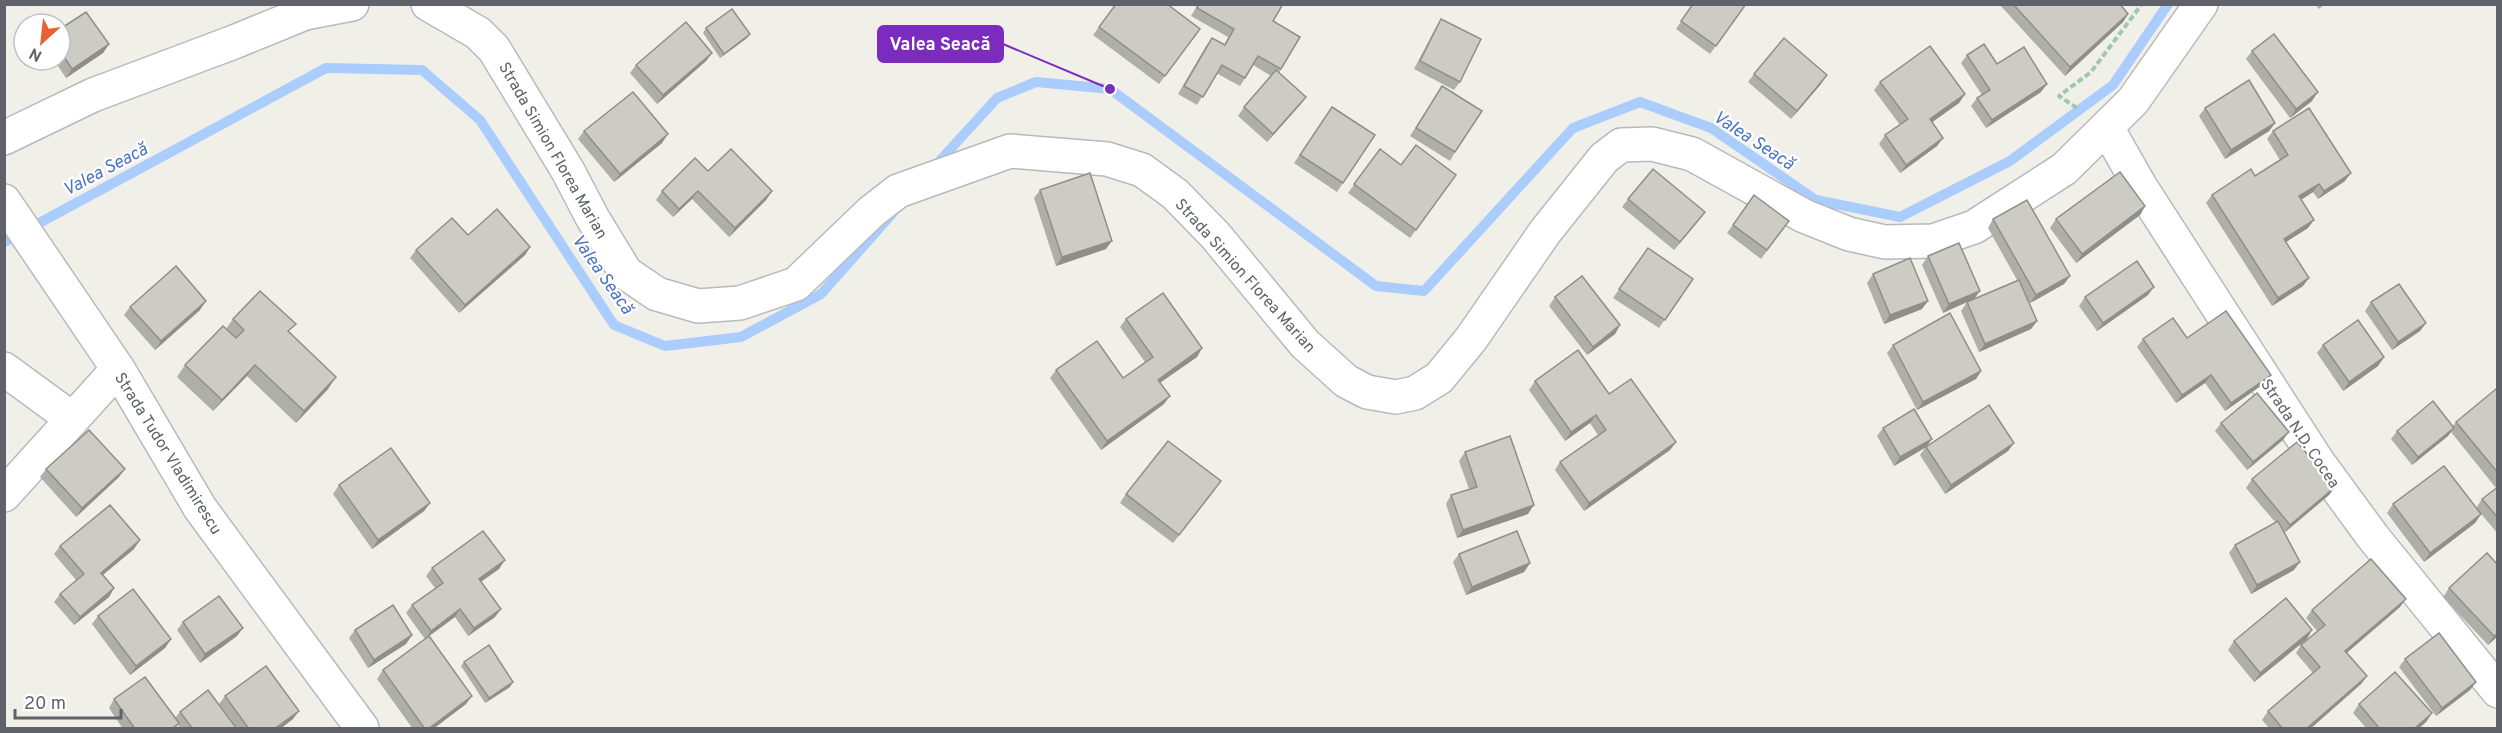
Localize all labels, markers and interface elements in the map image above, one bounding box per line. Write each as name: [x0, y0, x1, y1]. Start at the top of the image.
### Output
north arrow: [12, 12, 72, 72]
callout: Valea Seacă: [878, 26, 1003, 62]
text: Valea Seacă: [889, 34, 991, 57]
text: N: [26, 42, 46, 65]
street label: Strada Simion Florea Marian: [493, 59, 611, 243]
water label: Valea Seacă: [1708, 106, 1800, 177]
water label: Valea Seacă: [59, 138, 153, 202]
street label: Strada Simion Florea Marian: [1170, 195, 1319, 358]
water label: Valea Seacă: [566, 230, 639, 321]
street label: Strada Tudor Vladimirescu: [109, 369, 225, 539]
street label: Strada N.D. Cocea: [2255, 376, 2343, 493]
scale bar: [15, 682, 122, 720]
text: 20 m: [24, 693, 66, 716]

